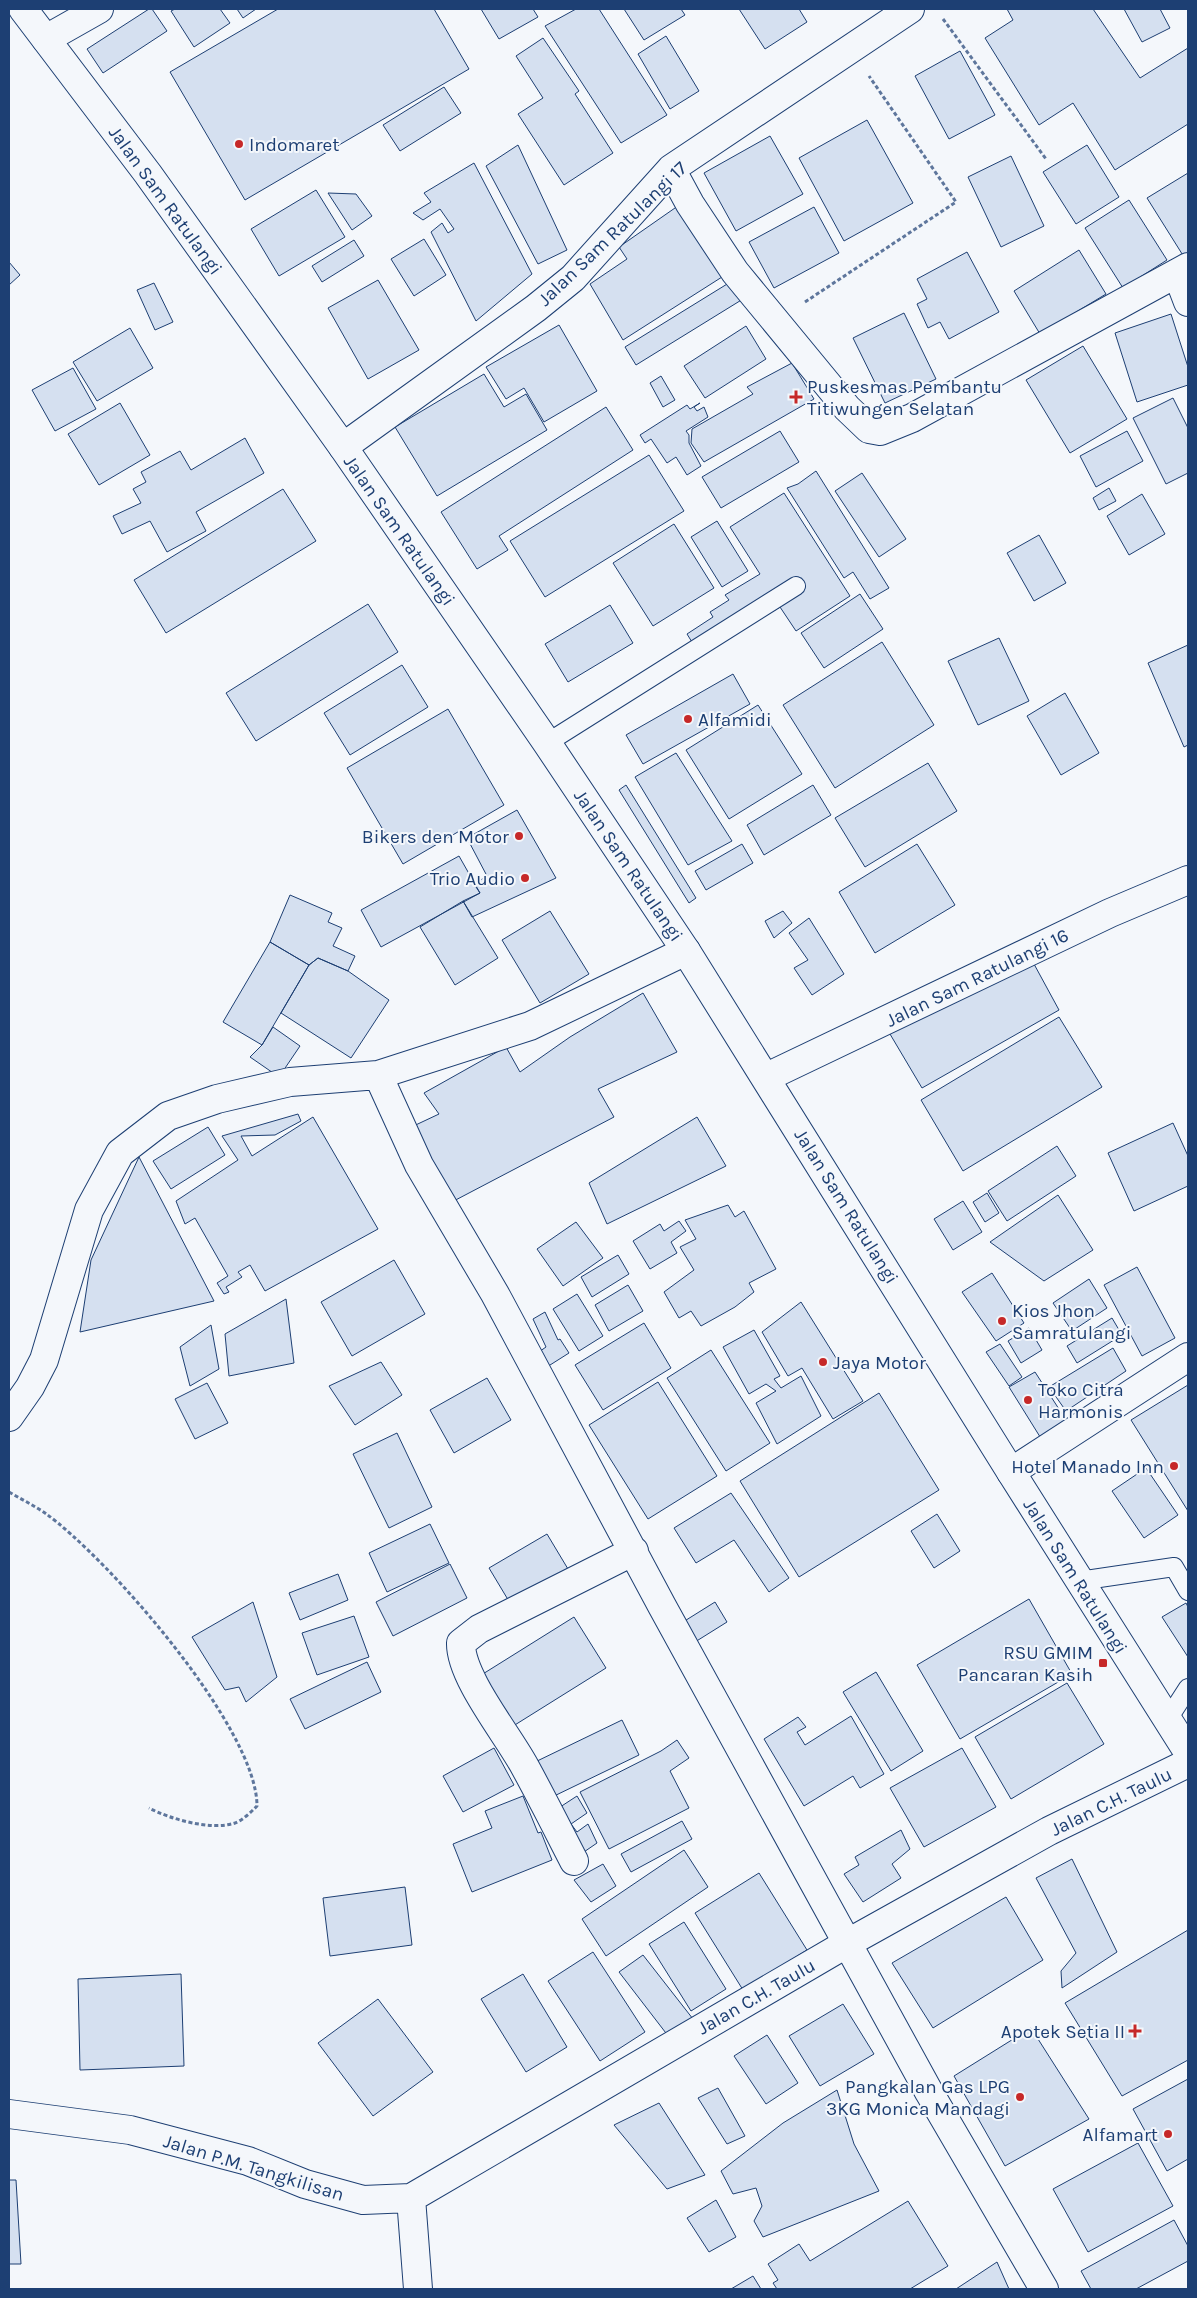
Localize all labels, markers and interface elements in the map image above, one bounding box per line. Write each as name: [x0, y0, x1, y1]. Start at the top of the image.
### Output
street label: Jalan Sam Ratulangi: [104, 122, 227, 279]
place label: Indomaret: [249, 134, 339, 156]
marker: Indomaret: [233, 138, 245, 150]
street label: Jalan Sam Ratulangi 17: [534, 157, 692, 310]
place label: Puskesmas Pembantu Titiwungen Selatan: [807, 376, 1002, 420]
marker: Puskesmas Pembantu Titiwungen Selatan: [789, 390, 803, 404]
street label: Jalan Sam Ratulangi: [339, 451, 459, 610]
place label: Alfamidi: [698, 709, 772, 731]
marker: Alfamidi: [682, 713, 694, 725]
street label: Jalan Sam Ratulangi: [569, 785, 687, 946]
place label: Bikers den Motor: [362, 826, 509, 848]
marker: Bikers den Motor: [513, 830, 525, 842]
place label: Trio Audio: [430, 868, 515, 890]
marker: Trio Audio: [519, 872, 531, 884]
street label: Jalan Sam Ratulangi 16: [883, 924, 1072, 1032]
street label: Jalan Sam Ratulangi: [790, 1125, 903, 1288]
place label: Kios Jhon Samratulangi: [1012, 1300, 1131, 1344]
marker: Kios Jhon Samratulangi: [996, 1315, 1008, 1327]
place label: Jaya Motor: [833, 1352, 926, 1374]
marker: Jaya Motor: [817, 1356, 829, 1368]
place label: Toko Citra Harmonis: [1038, 1379, 1124, 1423]
marker: Toko Citra Harmonis: [1022, 1394, 1034, 1406]
place label: Hotel Manado Inn: [1011, 1456, 1164, 1478]
marker: Hotel Manado Inn: [1168, 1460, 1180, 1472]
street label: Jalan Sam Ratulangi: [1019, 1495, 1132, 1658]
place label: RSU GMIM Pancaran Kasih: [958, 1642, 1093, 1686]
marker: RSU GMIM Pancaran Kasih: [1097, 1657, 1109, 1669]
street label: Jalan C.H. Taulu: [1047, 1763, 1176, 1841]
street label: Jalan C.H. Taulu: [694, 1954, 819, 2039]
place label: Apotek Setia II: [1001, 2021, 1125, 2043]
marker: Apotek Setia II: [1129, 2025, 1141, 2037]
place label: Pangkalan Gas LPG 3KG Monica Mandagi: [826, 2076, 1010, 2120]
marker: Pangkalan Gas LPG 3KG Monica Mandagi: [1014, 2091, 1026, 2103]
place label: Alfamart: [1083, 2124, 1158, 2146]
marker: Alfamart: [1162, 2128, 1174, 2140]
street label: Jalan P.M. Tangkilisan: [161, 2130, 347, 2206]

